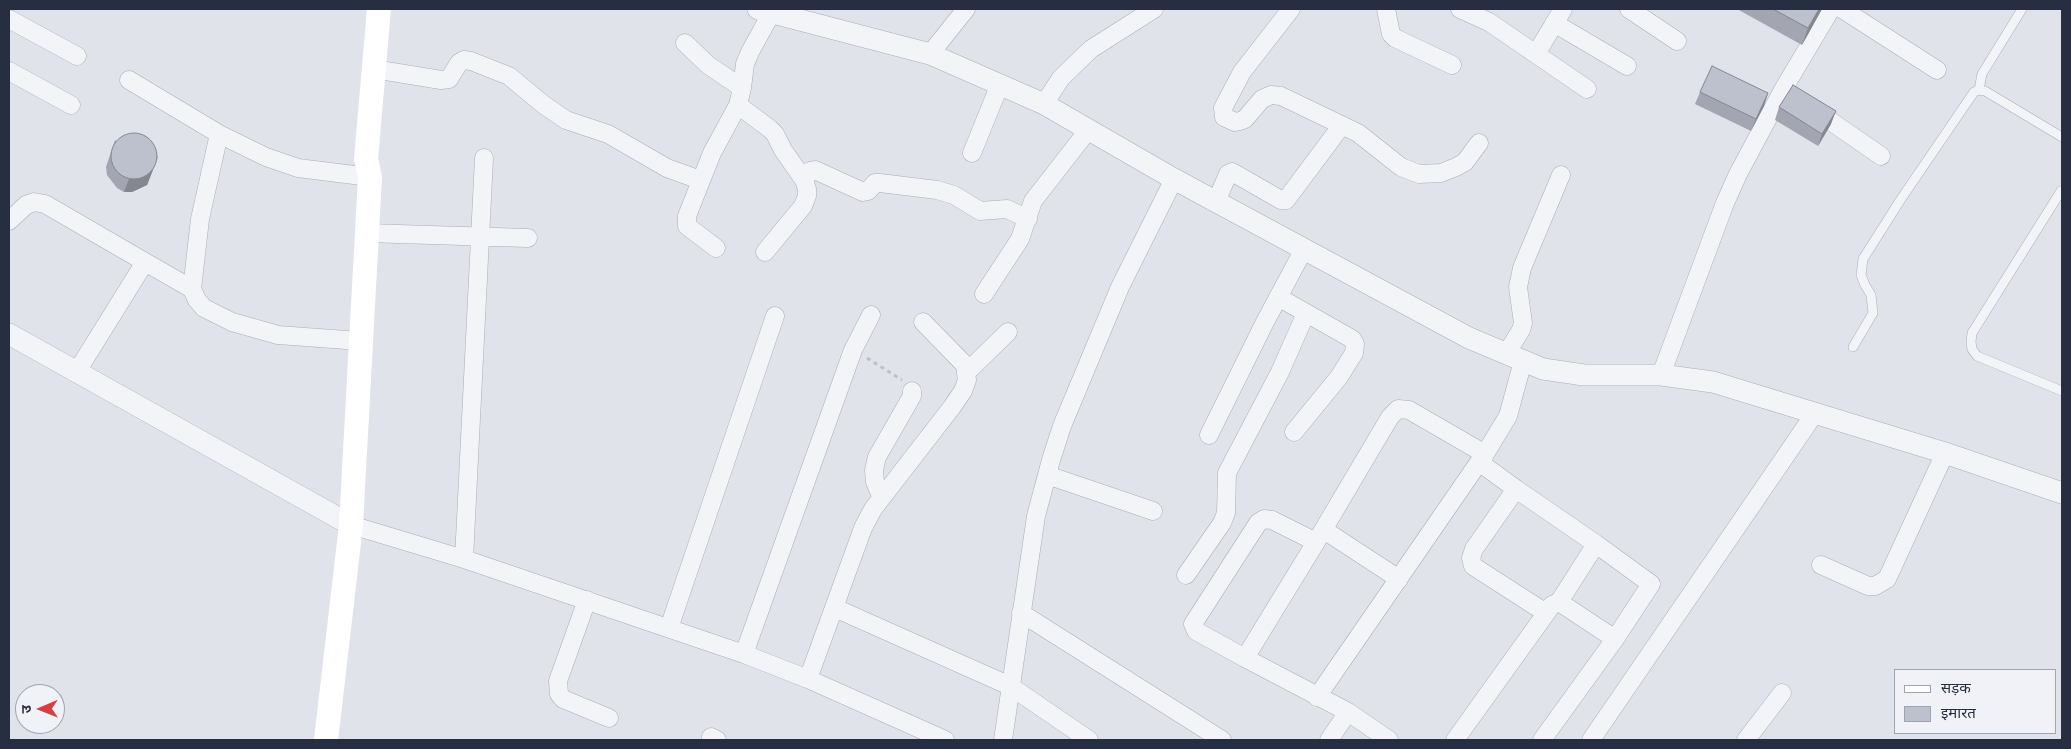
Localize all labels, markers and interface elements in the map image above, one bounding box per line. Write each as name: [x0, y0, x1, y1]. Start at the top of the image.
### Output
legend: [1894, 669, 2056, 734]
text: सड़क: [1941, 679, 1971, 696]
north arrow: [15, 684, 65, 734]
text: इमारत: [1941, 704, 1976, 721]
text: उ: [18, 705, 34, 713]

